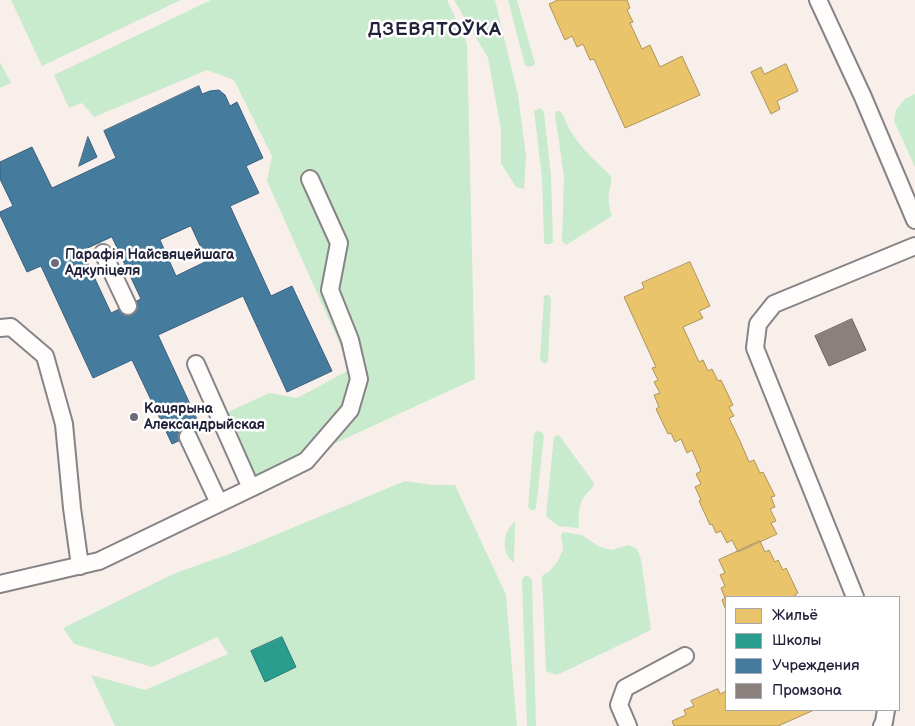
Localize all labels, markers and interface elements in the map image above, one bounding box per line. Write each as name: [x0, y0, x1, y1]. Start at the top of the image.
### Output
district label: ДЗЕВЯТОЎКА: [367, 19, 503, 41]
place label: Парафія Найсвяцейшага Адкупіцеля: [65, 247, 234, 280]
marker: Парафія Найсвяцейшага Адкупіцеля: [49, 257, 61, 269]
place label: Кацярына Александрыйская: [144, 401, 265, 434]
marker: Кацярына Александрыйская: [128, 411, 140, 423]
legend: [725, 596, 900, 711]
text: Жильё: [772, 606, 818, 625]
text: Школы: [772, 631, 821, 650]
text: Учреждения: [772, 656, 859, 675]
text: Промзона: [772, 681, 842, 700]

